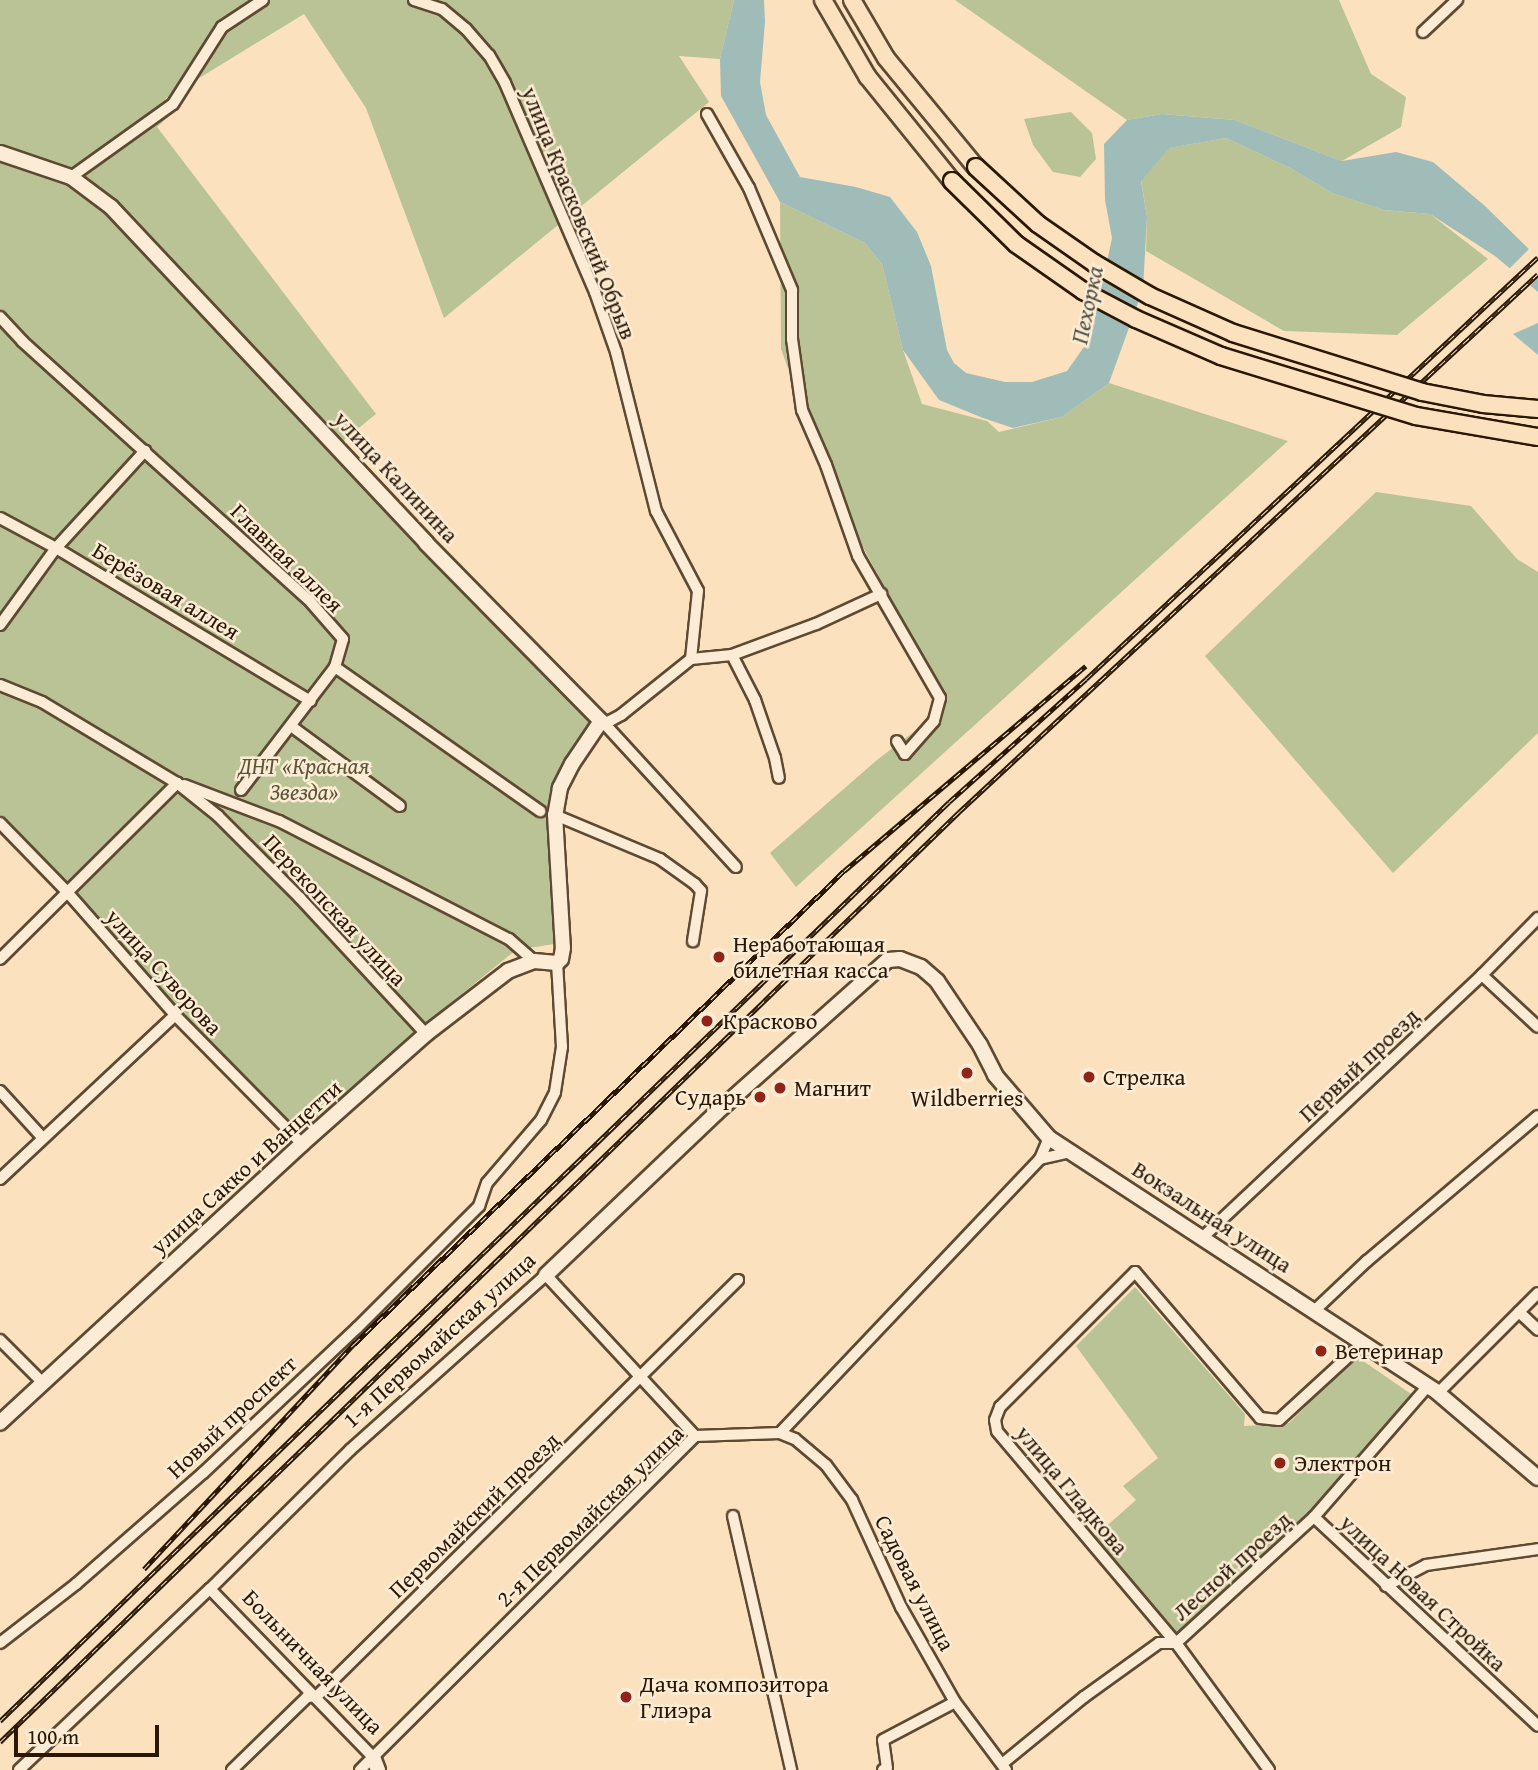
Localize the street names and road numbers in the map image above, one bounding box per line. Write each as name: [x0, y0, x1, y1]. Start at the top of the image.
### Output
street label: улица Красковский Обрыв: [516, 83, 642, 343]
street label: улица Калинина: [328, 405, 464, 549]
street label: Главная аллея: [225, 497, 349, 619]
street label: Берёзовая аллея: [88, 536, 244, 646]
street label: Перекопская улица: [258, 828, 412, 992]
street label: улица Суворова: [100, 903, 228, 1041]
street label: Первый проезд: [1293, 1002, 1425, 1128]
street label: улица Сакко и Ванцетти: [145, 1074, 347, 1260]
street label: Вокзальная улица: [1127, 1155, 1297, 1279]
street label: 1-я Первомайская улица: [337, 1246, 541, 1434]
street label: Новый проспект: [161, 1350, 303, 1484]
street label: 2-я Первомайская улица: [491, 1419, 689, 1613]
street label: улица Гладкова: [1010, 1420, 1134, 1560]
street label: Первомайский проезд: [383, 1426, 565, 1604]
street label: Лесной проезд: [1167, 1506, 1297, 1626]
street label: улица Новая Стройка: [1334, 1509, 1512, 1677]
street label: Садовая улица: [869, 1511, 961, 1655]
street label: Больничная улица: [237, 1584, 389, 1740]

